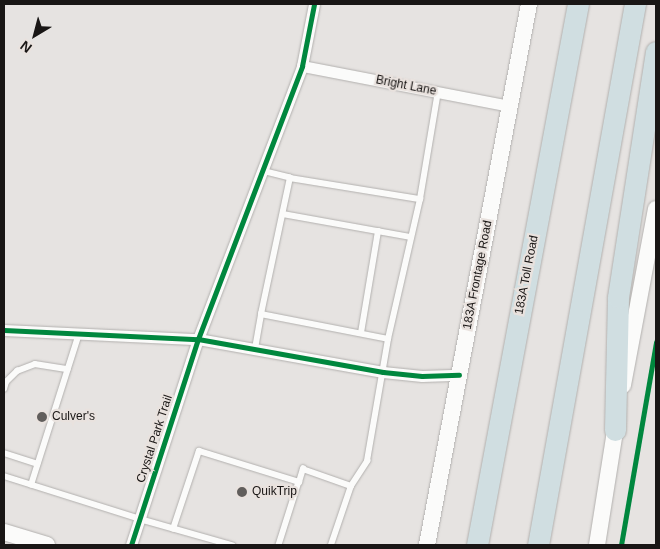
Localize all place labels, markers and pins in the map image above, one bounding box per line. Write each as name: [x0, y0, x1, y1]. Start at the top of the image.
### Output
place label: Culver's: [52, 410, 95, 424]
marker: Culver's: [36, 411, 48, 423]
place label: QuikTrip: [252, 485, 297, 499]
marker: QuikTrip: [236, 486, 248, 498]

